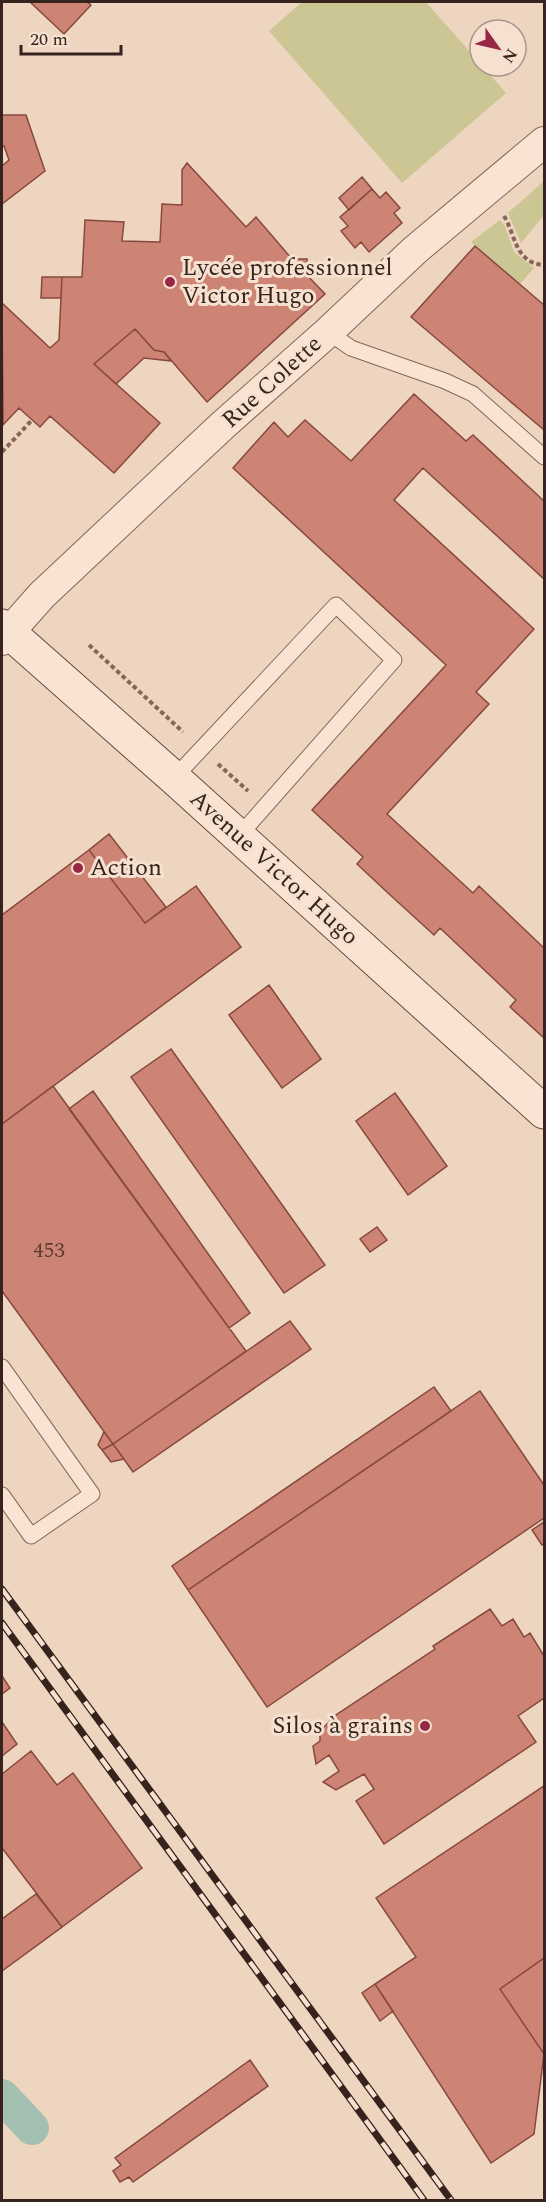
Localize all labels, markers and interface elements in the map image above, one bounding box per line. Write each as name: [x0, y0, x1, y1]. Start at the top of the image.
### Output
scale bar: [21, 18, 122, 56]
north arrow: [468, 18, 528, 78]
text: 20 m: [30, 26, 68, 53]
text: N: [496, 44, 523, 68]
place label: Lycée professionnel Victor Hugo: [182, 250, 393, 314]
marker: Lycée professionnel Victor Hugo: [163, 275, 177, 289]
street label: Rue Colette: [214, 327, 330, 437]
street label: Avenue Victor Hugo: [181, 782, 367, 954]
place label: Action: [90, 850, 162, 886]
marker: Action: [71, 861, 85, 875]
house number: 453: [33, 1235, 65, 1267]
place label: Silos à grains: [272, 1708, 413, 1744]
marker: Silos à grains: [418, 1719, 432, 1733]

